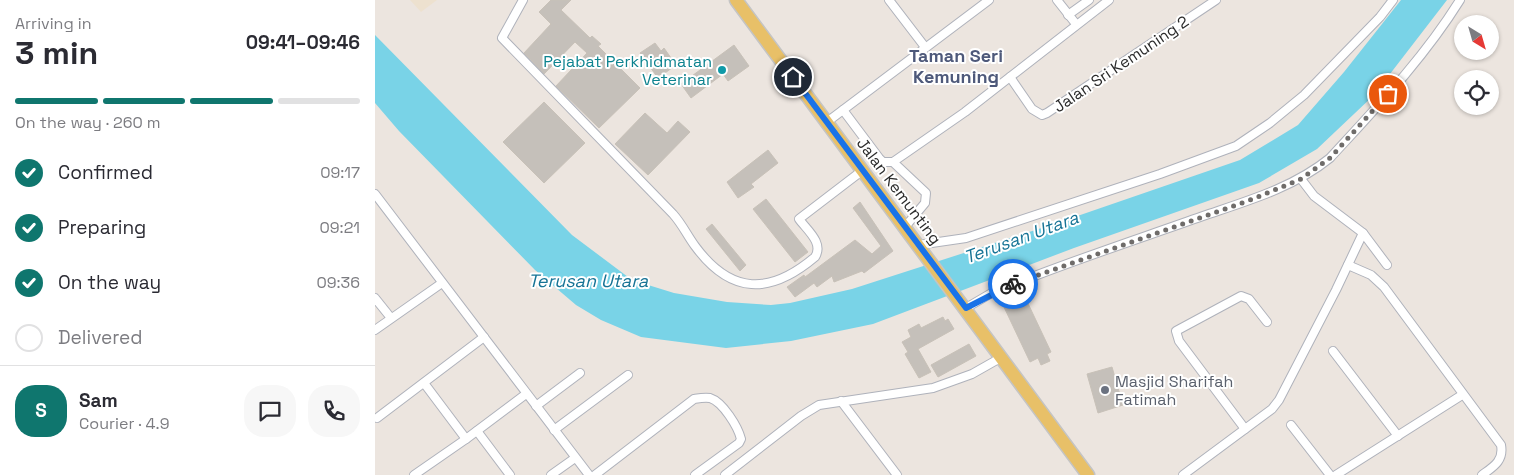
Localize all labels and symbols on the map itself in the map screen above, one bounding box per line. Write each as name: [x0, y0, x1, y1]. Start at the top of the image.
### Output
street label: Jalan Sri Kemuning 2: [1049, 11, 1193, 117]
north arrow: [1454, 15, 1499, 60]
district label: Taman Seri Kemuning: [909, 44, 1003, 88]
place label: Pejabat Perkhidmatan Veterinar: [543, 51, 712, 90]
pin: [772, 56, 814, 98]
marker: Pejabat Perkhidmatan Veterinar: [716, 64, 728, 76]
pin: [1367, 73, 1409, 115]
street label: Jalan Kemunting: [852, 133, 946, 249]
water label: Terusan Utara: [961, 205, 1082, 268]
courier: [988, 259, 1038, 309]
water label: Terusan Utara: [528, 269, 649, 292]
place label: Masjid Sharifah Fatimah: [1115, 371, 1233, 410]
marker: Masjid Sharifah Fatimah: [1099, 384, 1111, 396]

